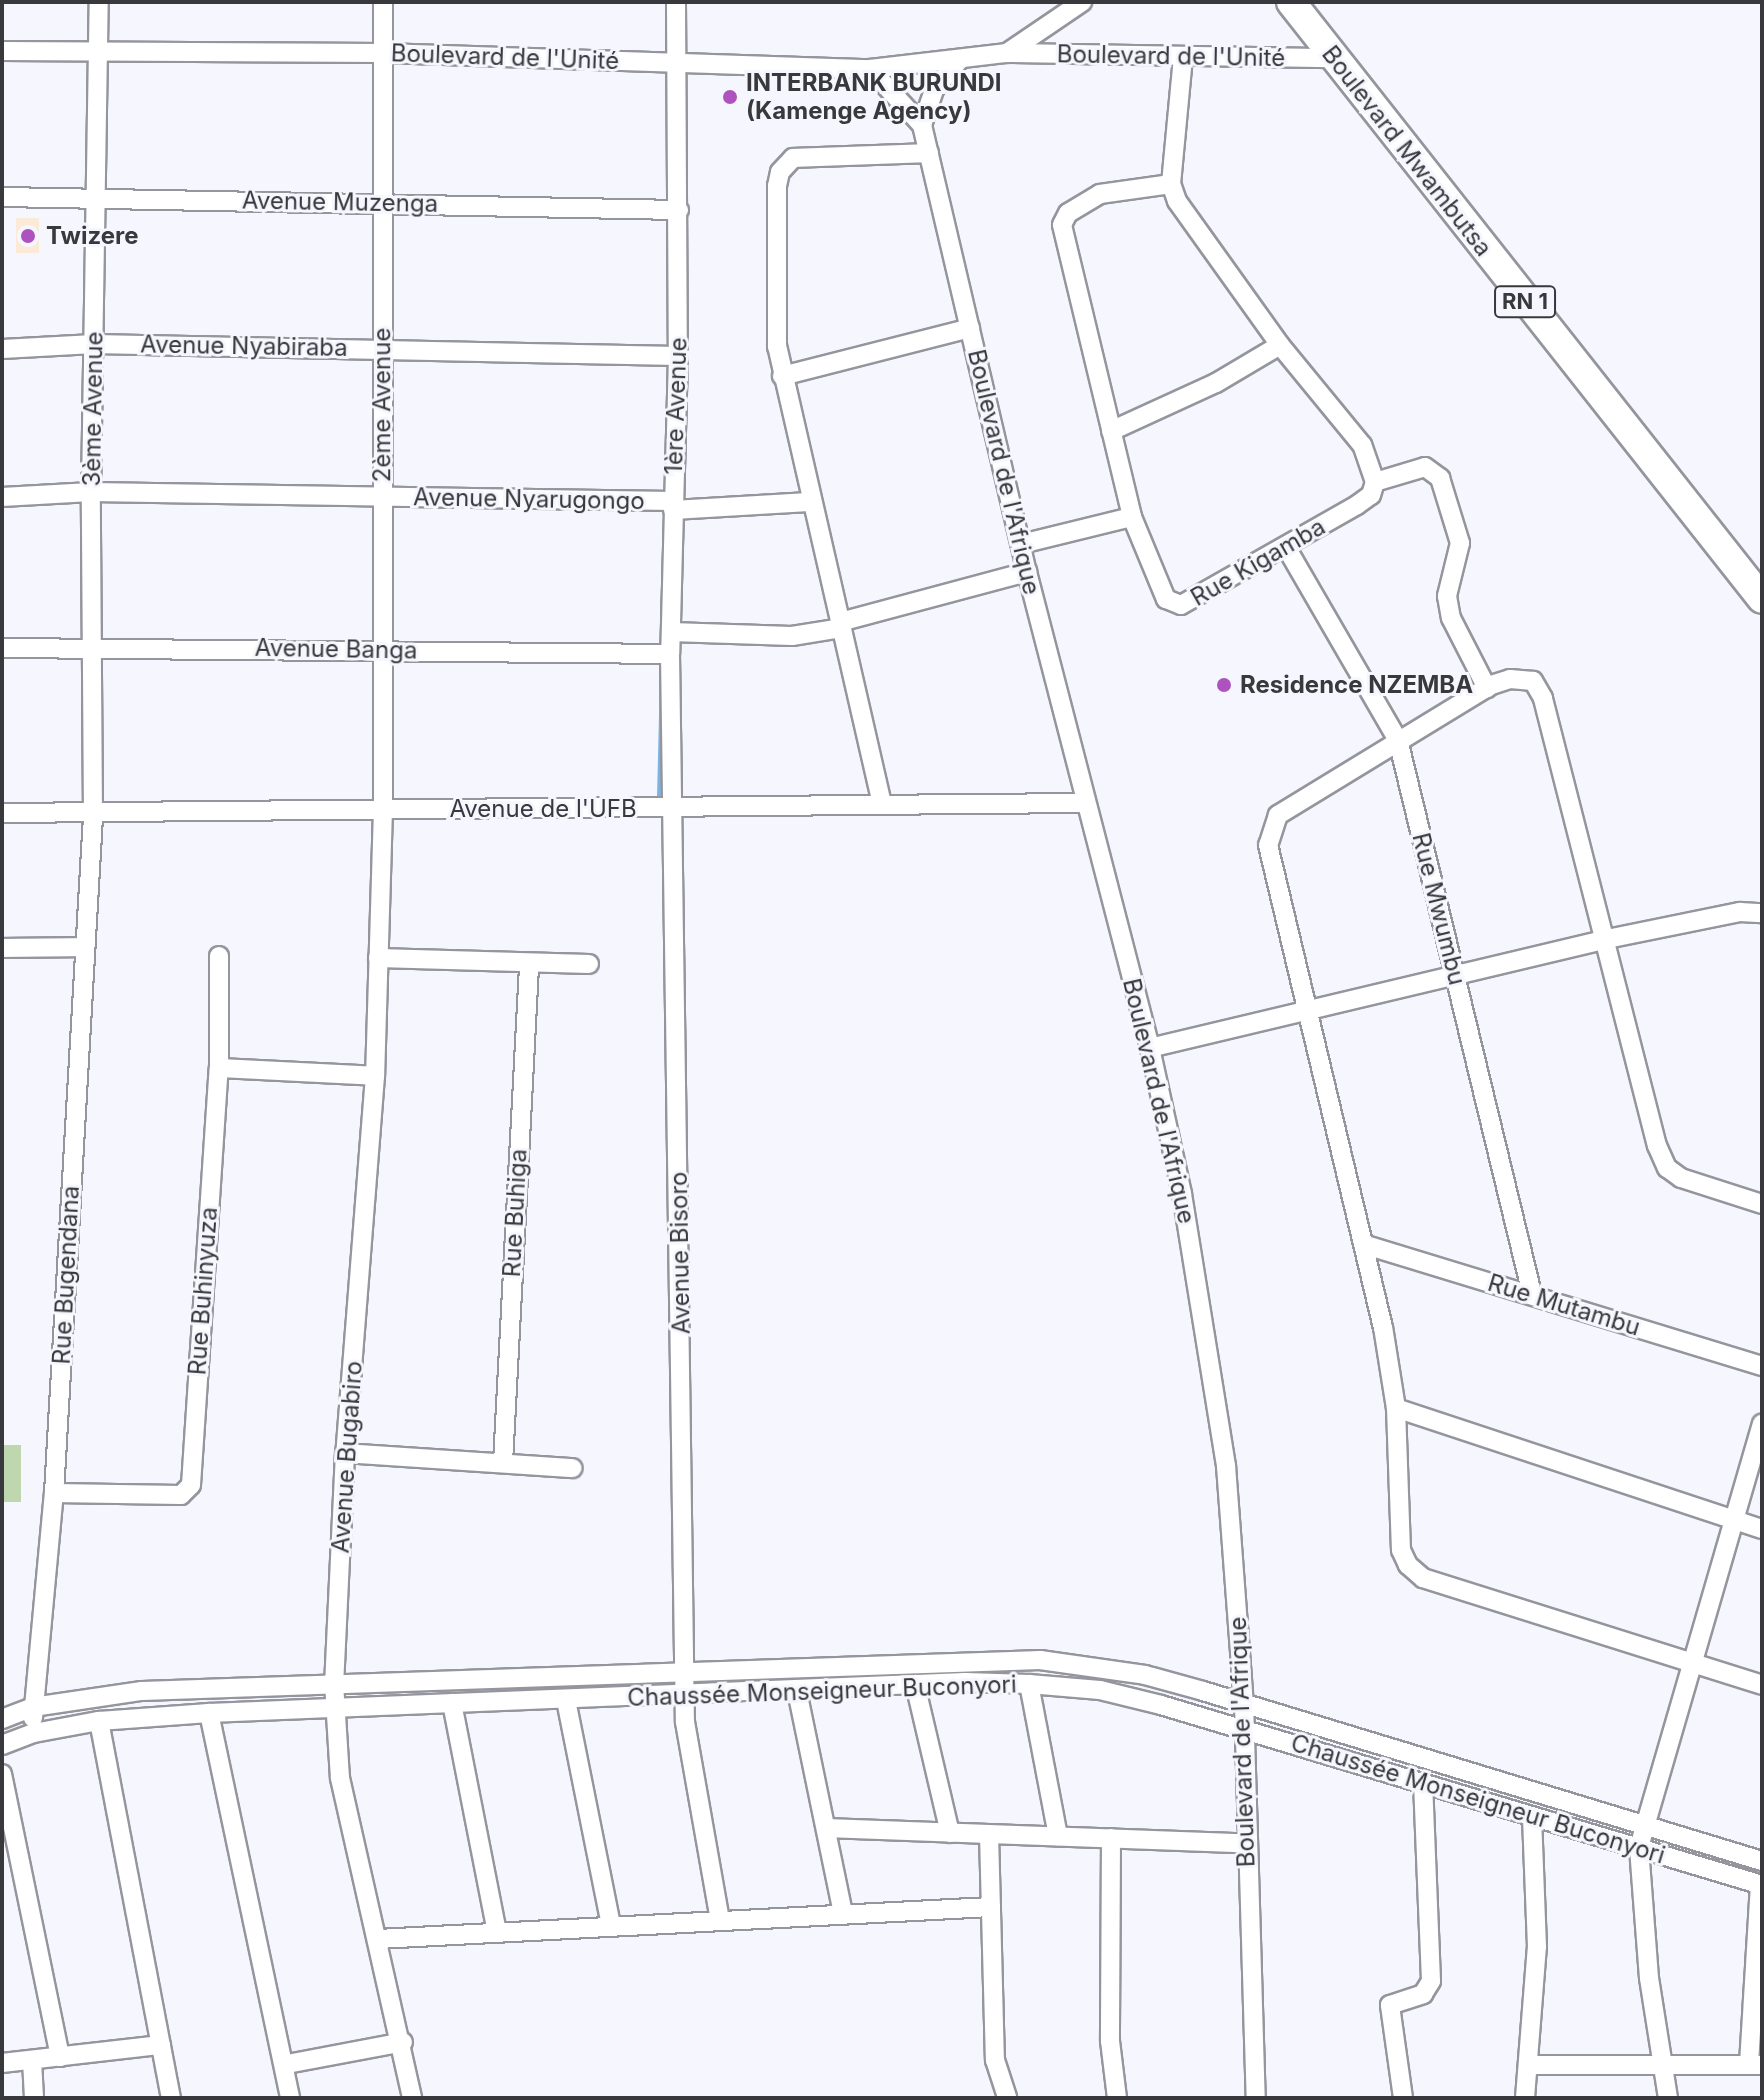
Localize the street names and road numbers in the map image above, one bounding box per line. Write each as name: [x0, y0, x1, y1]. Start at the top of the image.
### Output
street label: Boulevard de l'Unité: [390, 39, 620, 75]
street label: Boulevard de l'Unité: [1057, 40, 1285, 72]
street label: Boulevard Mwambutsa: [1316, 40, 1498, 262]
street label: Avenue Muzenga: [242, 186, 438, 218]
road number: RN 1: [1493, 284, 1557, 320]
street label: 2ème Avenue: [368, 328, 396, 482]
street label: Avenue Nyabiraba: [140, 330, 348, 362]
street label: 3ème Avenue: [77, 331, 109, 487]
street label: 1ère Avenue: [659, 337, 693, 475]
street label: Boulevard de l'Afrique: [962, 347, 1046, 597]
street label: Avenue Nyarugongo: [413, 483, 645, 515]
street label: Rue Kigamba: [1186, 512, 1330, 612]
street label: Avenue Banga: [254, 633, 418, 665]
street label: Avenue de l'UFB: [449, 795, 637, 823]
street label: Rue Mwumbu: [1406, 830, 1472, 988]
street label: Boulevard de l'Afrique: [1117, 976, 1201, 1226]
street label: Rue Buhiga: [497, 1148, 533, 1278]
street label: Avenue Bisoro: [664, 1171, 696, 1335]
street label: Rue Bugendana: [47, 1185, 85, 1365]
street label: Rue Buhinyuza: [183, 1206, 223, 1376]
street label: Rue Mutambu: [1484, 1268, 1644, 1342]
street label: Avenue Bugabiro: [326, 1360, 368, 1554]
street label: Boulevard de l'Afrique: [1223, 1616, 1261, 1868]
street label: Chaussée Monseigneur Buconyori: [627, 1670, 1017, 1712]
street label: Chaussée Monseigneur Buconyori: [1288, 1728, 1668, 1870]

